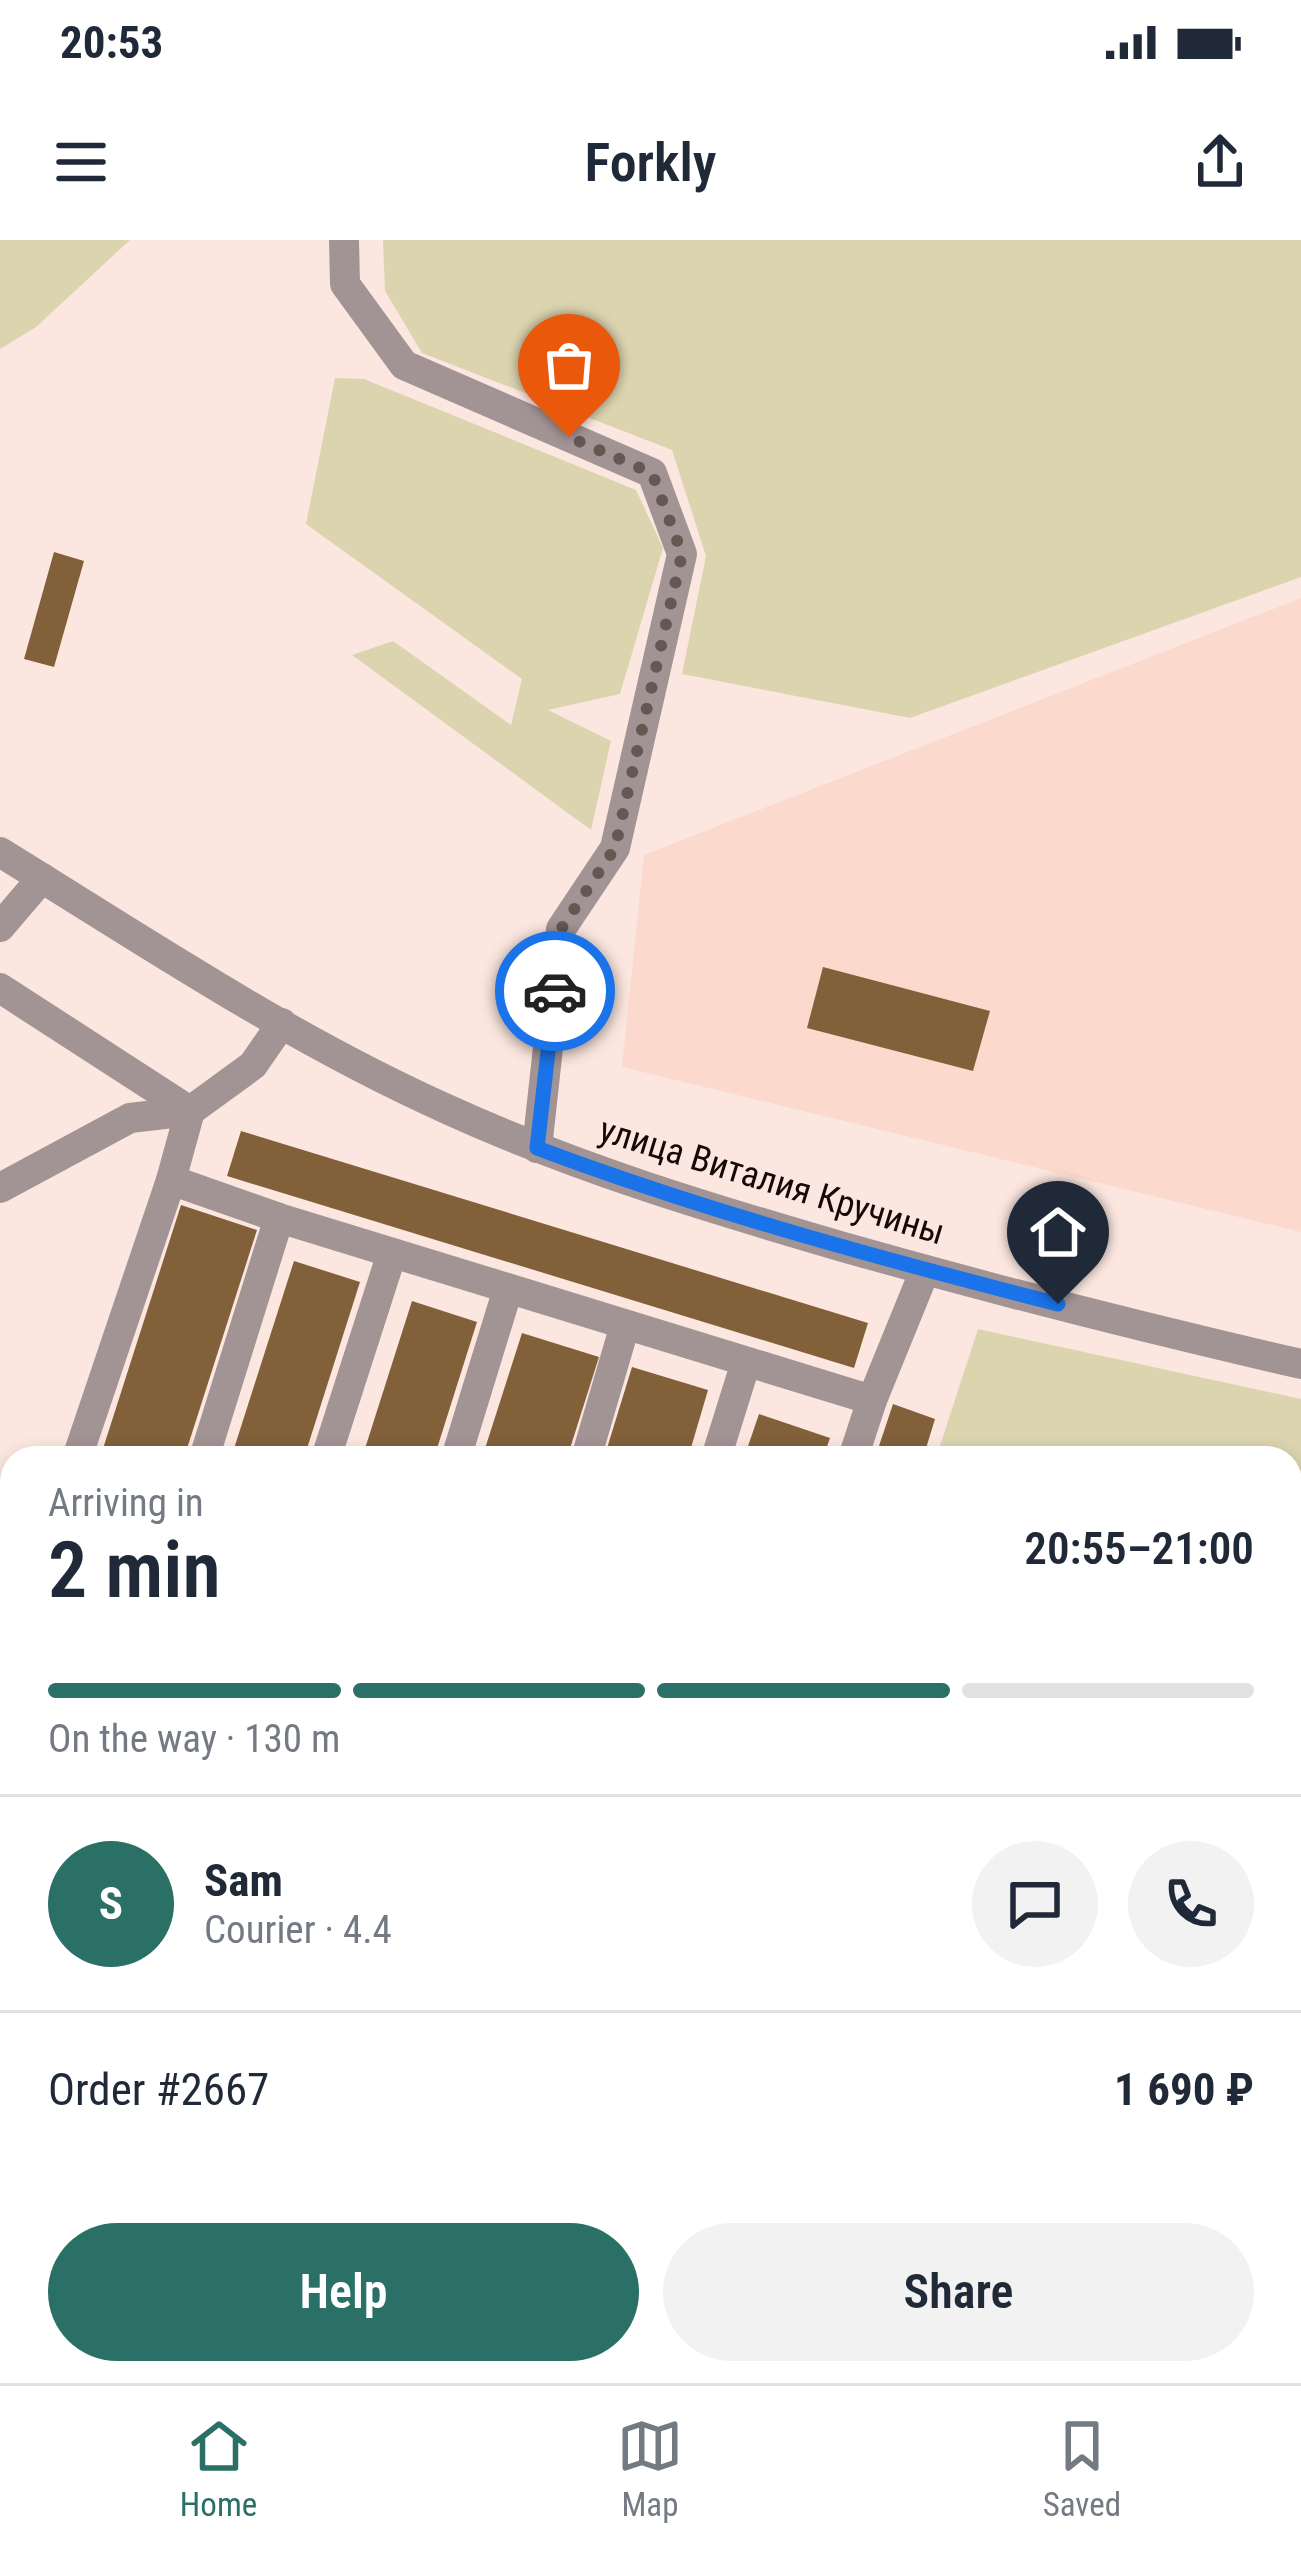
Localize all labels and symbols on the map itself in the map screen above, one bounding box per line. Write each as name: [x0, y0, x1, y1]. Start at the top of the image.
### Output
pin: [518, 314, 620, 437]
courier: [495, 931, 615, 1051]
street label: улица Виталия Кручины: [594, 1108, 950, 1254]
pin: [1007, 1181, 1109, 1304]

